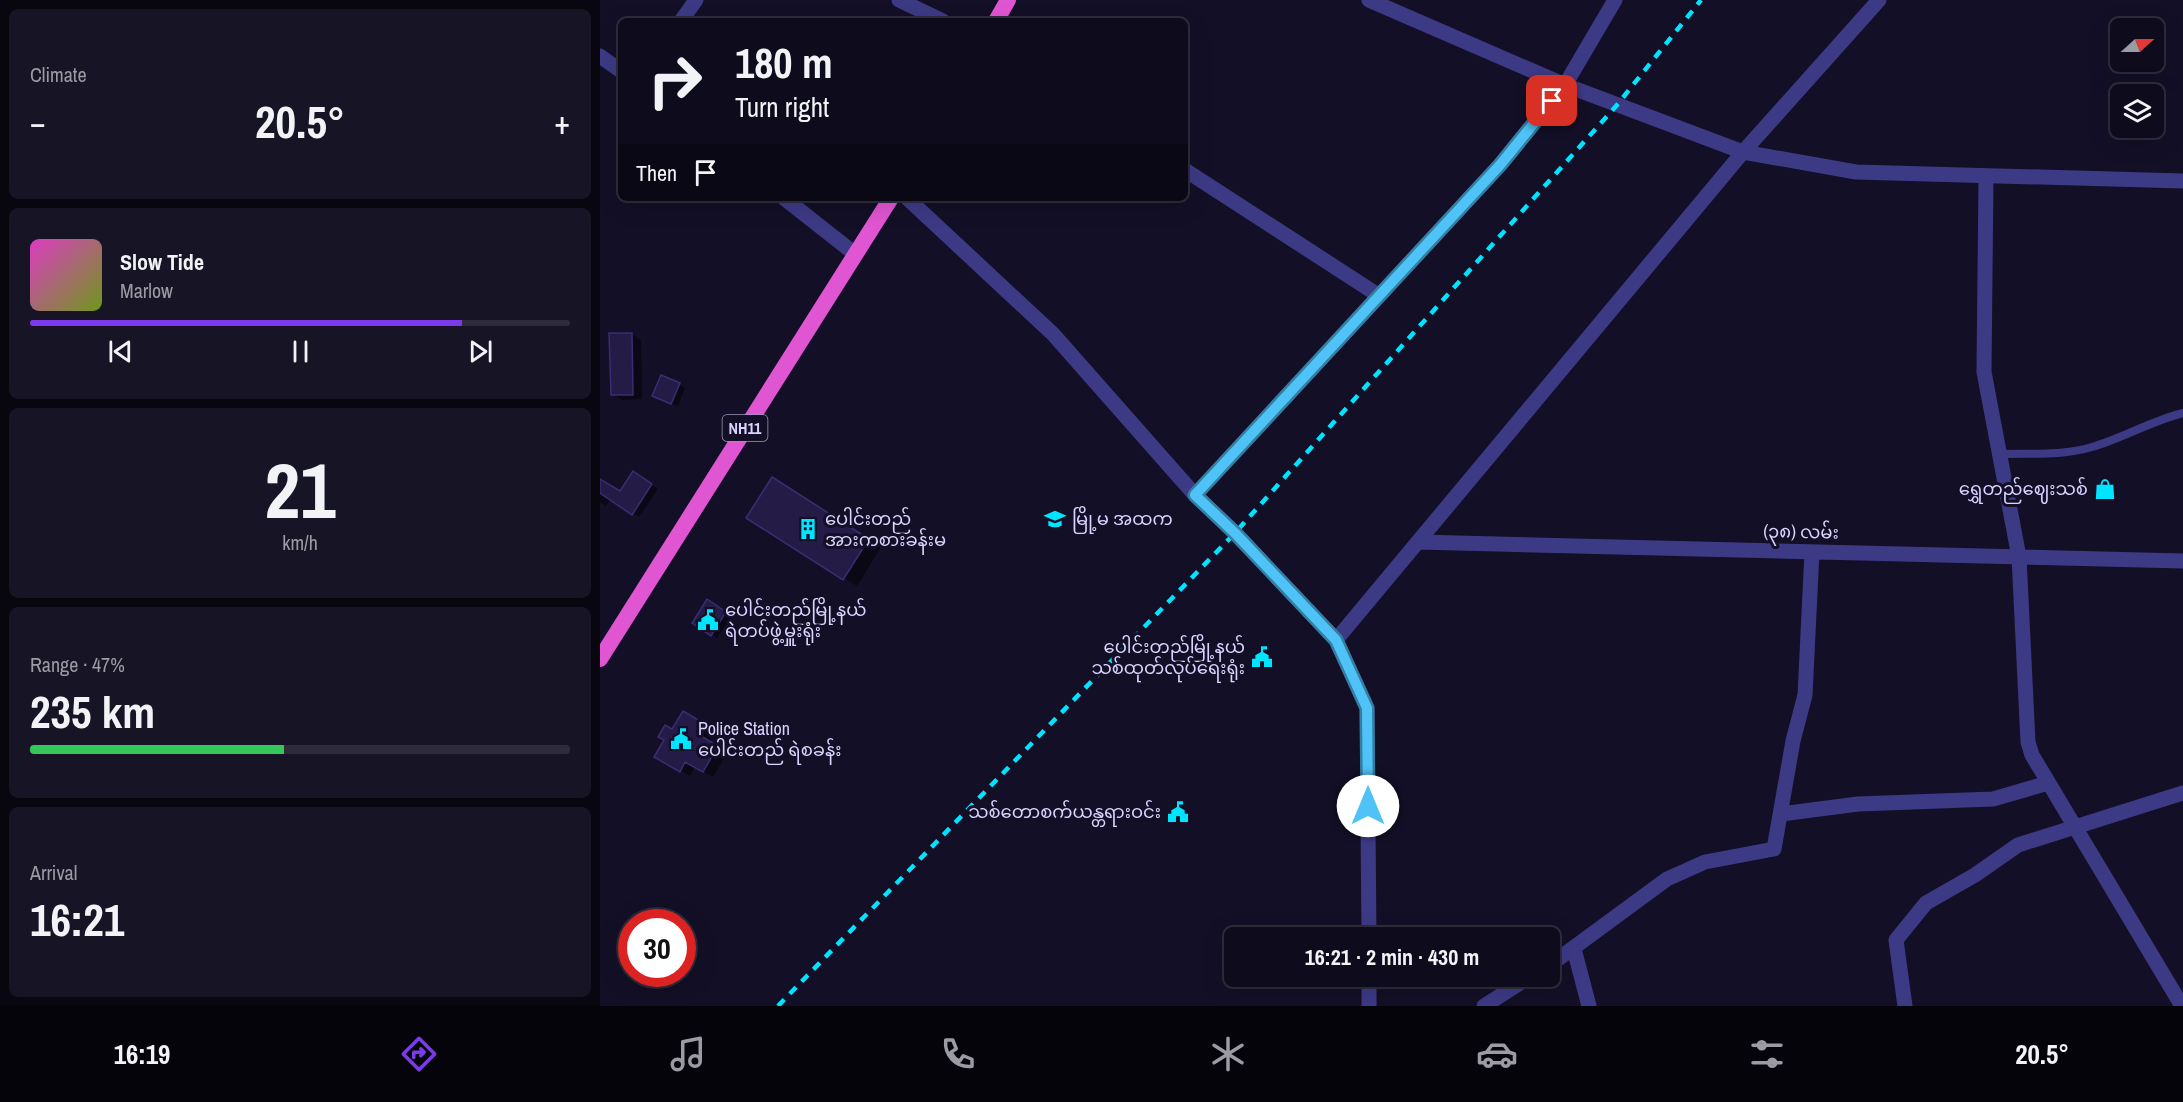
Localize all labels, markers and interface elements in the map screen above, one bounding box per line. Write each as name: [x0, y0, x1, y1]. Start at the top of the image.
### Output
north arrow: [2110, 18, 2164, 72]
map controls: [2110, 18, 2164, 138]
text: 180 m: [735, 35, 833, 91]
icon: right: [636, 42, 714, 120]
text: Climate: [30, 61, 87, 88]
pin: [1526, 75, 1577, 126]
icon: arrive: [1535, 84, 1568, 117]
button: layers: [2110, 84, 2164, 138]
text: Turn right: [735, 89, 829, 125]
text: 20.5°: [255, 91, 345, 152]
text: −: [30, 100, 46, 144]
text: +: [554, 100, 570, 144]
icon: arrive: [689, 156, 722, 189]
text: Then: [636, 158, 677, 188]
text: Slow Tide: [120, 247, 204, 277]
text: Marlow: [120, 277, 173, 304]
icon: previous: [104, 335, 137, 368]
icon: pause: [284, 335, 317, 368]
icon: next: [464, 335, 497, 368]
road number: NH11: [722, 415, 768, 441]
text: 21: [264, 437, 336, 542]
place label: ရွှေတည်ဈေးသစ်: [1959, 476, 2088, 504]
shop icon: ရွှေတည်ဈေးသစ်: [2093, 477, 2117, 501]
place label: မြို့မ အထက: [1072, 505, 1173, 534]
place label: ပေါင်းတည် အားကစားခန်းမ: [825, 506, 946, 555]
school or university icon: မြို့မ အထက: [1043, 507, 1067, 531]
building icon: ပေါင်းတည် အားကစားခန်းမ: [796, 517, 820, 541]
street label: (၃၈) လမ်း: [1763, 518, 1839, 548]
text: km/h: [282, 529, 318, 556]
place label: ပေါင်းတည်မြို့နယ် ရဲတပ်ဖွဲ့မှူးရုံး: [725, 596, 866, 646]
public building icon: ပေါင်းတည်မြို့နယ် ရဲတပ်ဖွဲ့မှူးရုံး: [696, 608, 720, 632]
place label: ပေါင်းတည်မြို့နယ် သစ်ထုတ်လုပ်ရေးရုံး: [1091, 633, 1245, 683]
public building icon: ပေါင်းတည်မြို့နယ် သစ်ထုတ်လုပ်ရေးရုံး: [1250, 645, 1274, 669]
text: Range · 47%: [30, 651, 125, 678]
text: 235 km: [30, 681, 155, 742]
place label: Police Station ပေါင်းတည် ရဲစခန်း: [698, 716, 842, 765]
public building icon: Police Station ပေါင်းတည် ရဲစခန်း: [669, 727, 693, 751]
position arrow: [1336, 774, 1400, 838]
place label: သစ်တောစက်ယန္တရားဝင်း: [968, 799, 1161, 827]
public building icon: သစ်တောစက်ယန္တရားဝင်း: [1166, 800, 1190, 824]
text: Arrival: [30, 859, 77, 886]
text: 16:21: [30, 889, 124, 950]
speed limit sign: 30: [618, 909, 696, 987]
text: 16:21 · 2 min · 430 m: [1305, 942, 1479, 972]
icon: directions: [398, 1033, 440, 1075]
icon: music: [667, 1033, 709, 1075]
icon: phone: [937, 1033, 979, 1075]
icon: climate: [1207, 1033, 1249, 1075]
icon: car: [1476, 1033, 1518, 1075]
icon: filters: [1746, 1033, 1788, 1075]
text: 16:19: [114, 1036, 170, 1072]
text: 20.5°: [2015, 1036, 2069, 1072]

